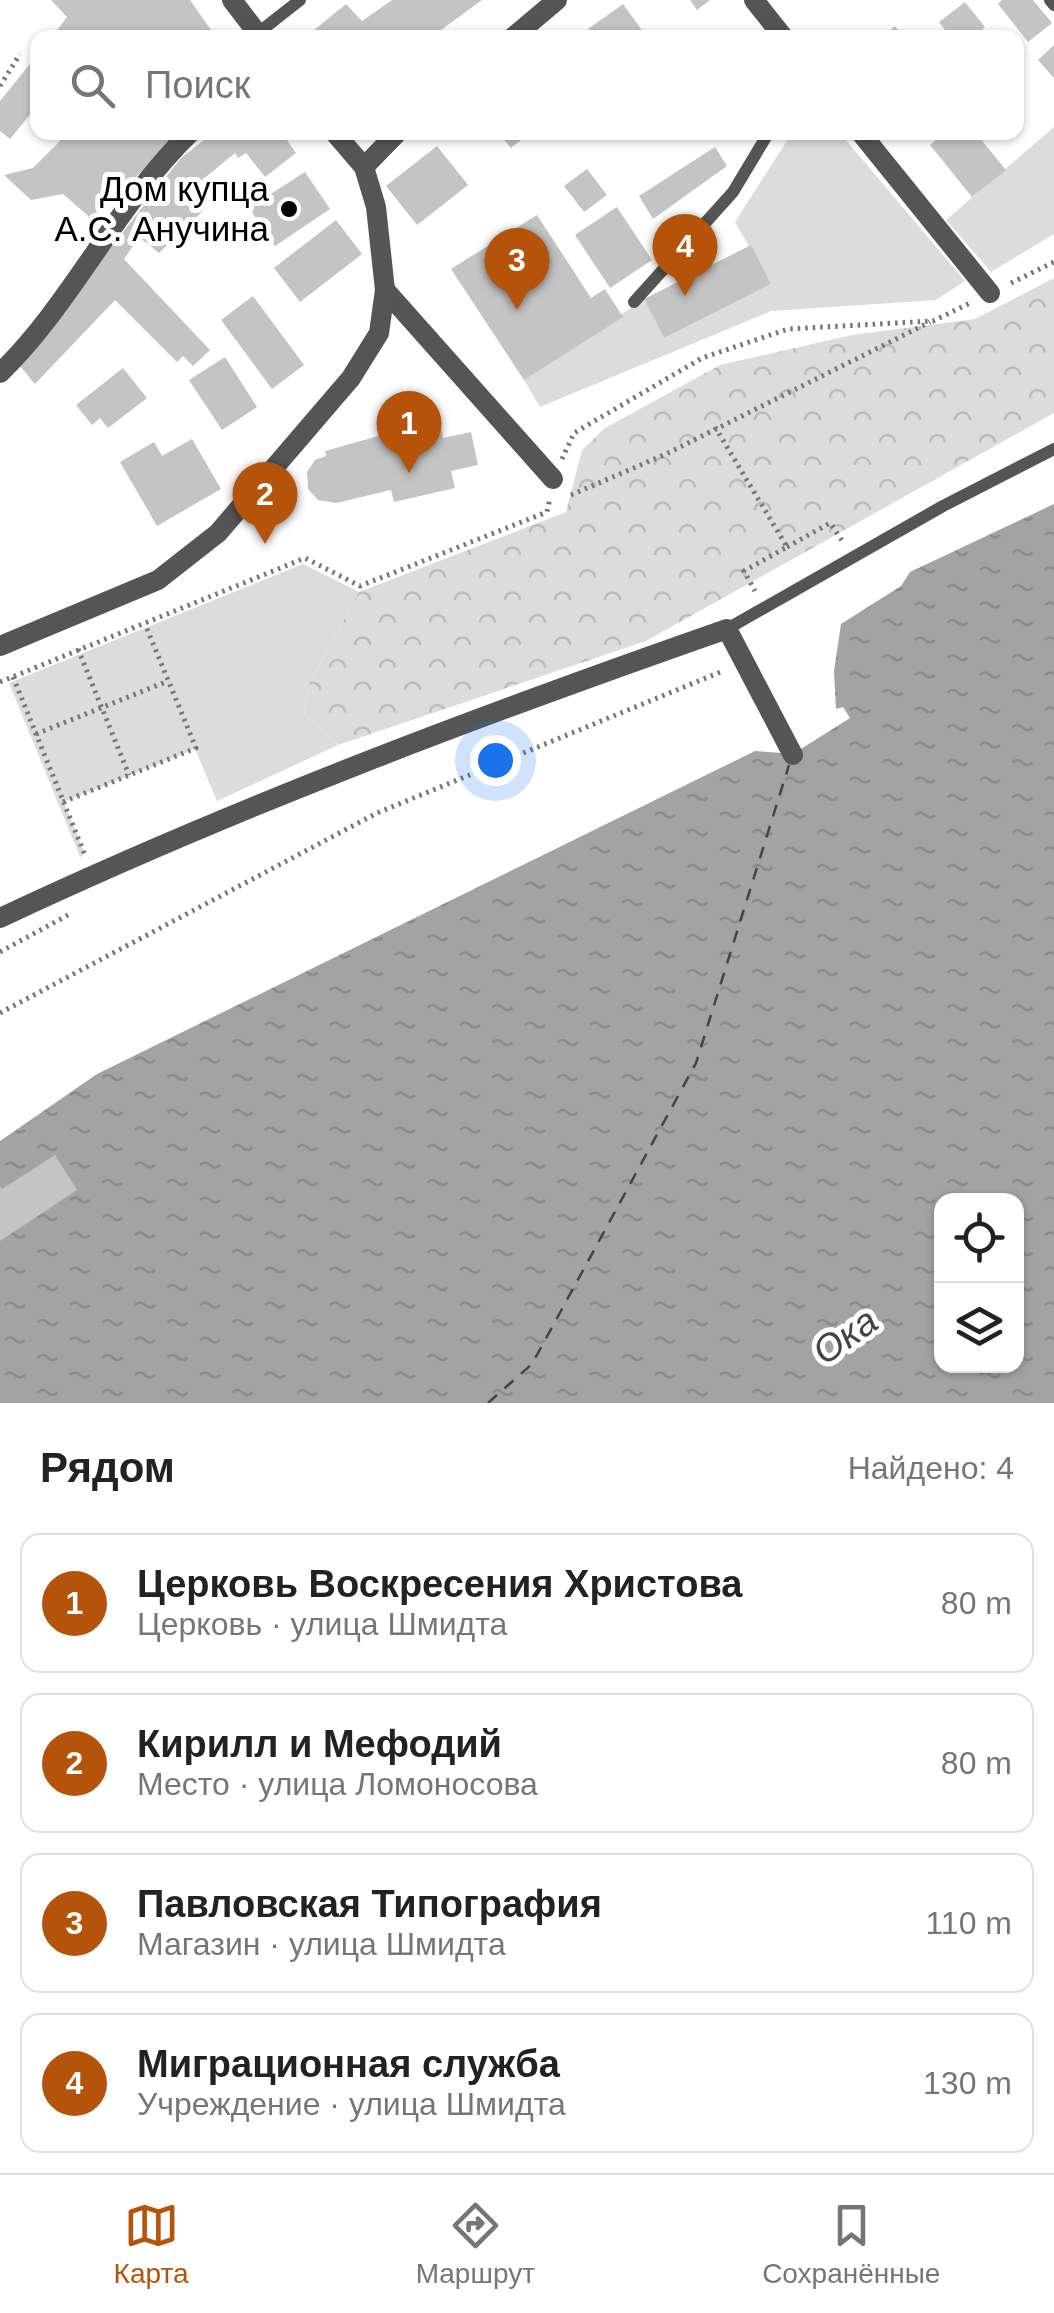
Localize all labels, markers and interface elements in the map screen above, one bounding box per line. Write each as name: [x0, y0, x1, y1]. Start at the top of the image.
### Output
search box: [30, 30, 1024, 140]
icon: search: [65, 58, 120, 113]
text: Поиск: [145, 64, 250, 106]
place label: Дом купца А.С. Анучина: [54, 169, 270, 248]
marker: Дом купца А.С. Анучина: [278, 198, 300, 220]
pin: 4: [652, 214, 718, 296]
pin: 3: [484, 228, 550, 310]
pin: 1: [376, 390, 442, 473]
pin: 2: [232, 462, 298, 544]
your location: [470, 735, 521, 786]
map controls: [934, 1193, 1024, 1373]
button: locate: [934, 1193, 1024, 1283]
button: layers: [934, 1283, 1024, 1373]
water label: Ока: [805, 1299, 885, 1373]
text: Рядом: [40, 1444, 175, 1491]
text: Найдено: 4: [848, 1450, 1014, 1486]
text: Церковь Воскресения Христова: [137, 1563, 742, 1605]
text: 1: [66, 1585, 83, 1621]
text: 80 m: [941, 1585, 1012, 1621]
text: Церковь · улица Шмидта: [137, 1606, 507, 1642]
text: Кирилл и Мефодий: [137, 1723, 502, 1765]
text: 2: [66, 1745, 83, 1781]
text: 80 m: [941, 1745, 1012, 1781]
text: Место · улица Ломоносова: [137, 1766, 538, 1802]
text: Павловская Типография: [137, 1883, 602, 1925]
text: 3: [66, 1905, 83, 1941]
text: 110 m: [925, 1905, 1012, 1941]
text: Магазин · улица Шмидта: [137, 1926, 506, 1962]
text: Миграционная служба: [137, 2043, 560, 2085]
text: 4: [66, 2065, 83, 2101]
text: 130 m: [923, 2065, 1012, 2101]
text: Учреждение · улица Шмидта: [137, 2086, 566, 2122]
tab: Карта: [114, 2198, 189, 2290]
tab: Маршрут: [416, 2198, 535, 2290]
tab: Сохранённые: [762, 2198, 940, 2290]

